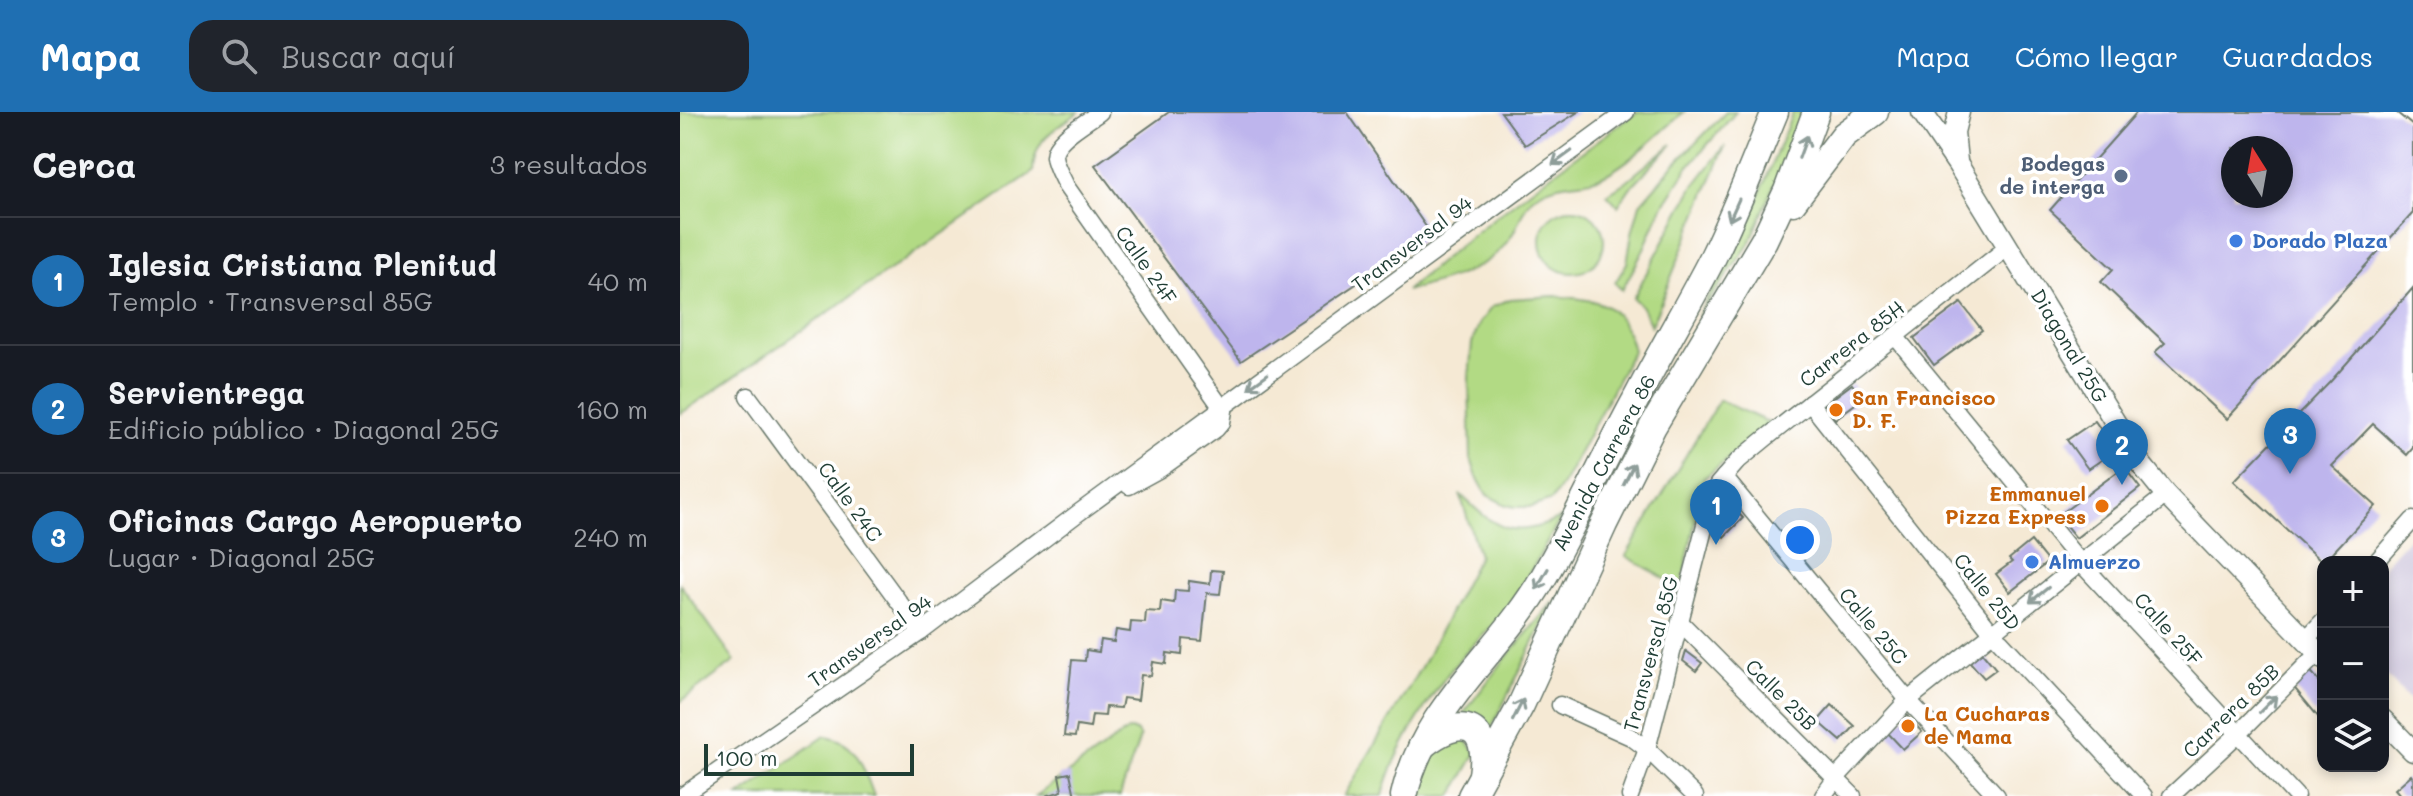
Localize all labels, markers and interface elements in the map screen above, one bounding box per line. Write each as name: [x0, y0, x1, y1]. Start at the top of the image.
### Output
search box: [189, 20, 749, 92]
text: Mapa: [40, 31, 141, 81]
icon: search: [217, 34, 261, 78]
text: Buscar aquí: [281, 36, 456, 76]
text: Mapa: [1896, 38, 1971, 74]
text: Cómo llegar: [2015, 38, 2178, 74]
text: Guardados: [2222, 38, 2373, 74]
one-way arrow: [1797, 135, 1812, 160]
north arrow: [2221, 136, 2293, 208]
text: Cerca: [32, 142, 136, 187]
text: 3 resultados: [490, 147, 648, 181]
one-way arrow: [1552, 149, 1574, 166]
place label: Bodegas de interga: [2000, 150, 2105, 199]
marker: Bodegas de interga: [2112, 167, 2130, 185]
street label: Transversal 94: [1346, 189, 1477, 297]
one-way arrow: [1726, 197, 1741, 222]
street label: Calle 24F: [1110, 220, 1183, 309]
place label: Dorado Plaza: [2252, 227, 2388, 253]
marker: Dorado Plaza: [2227, 232, 2245, 250]
text: Iglesia Cristiana Plenitud: [108, 244, 496, 284]
text: 1: [52, 264, 64, 298]
text: 40 m: [588, 264, 648, 298]
text: Templo · Transversal 85G: [108, 284, 433, 318]
street label: Diagonal 25G: [2026, 284, 2114, 407]
street label: Carrera 85H: [1794, 294, 1909, 392]
street label: Avenida Carrera 86: [1546, 370, 1661, 555]
text: Servientrega: [108, 372, 305, 412]
one-way arrow: [1248, 372, 1269, 389]
place label: San Francisco D. F.: [1852, 384, 1995, 433]
text: 2: [51, 392, 65, 426]
text: 160 m: [576, 392, 648, 426]
marker: San Francisco D. F.: [1827, 401, 1845, 419]
pin: 3: [2264, 408, 2316, 474]
text: Edificio público · Diagonal 25G: [108, 412, 499, 446]
pin: 2: [2096, 419, 2148, 485]
street label: Calle 24C: [813, 456, 889, 547]
one-way arrow: [1622, 463, 1637, 487]
pin: 1: [1690, 479, 1742, 545]
place label: Emmanuel Pizza Express: [1945, 480, 2086, 529]
marker: Emmanuel Pizza Express: [2093, 497, 2111, 515]
text: Oficinas Cargo Aeropuerto: [108, 500, 522, 540]
text: 3: [50, 520, 66, 554]
text: 240 m: [573, 520, 648, 554]
your location: [1780, 520, 1820, 560]
text: Lugar · Diagonal 25G: [108, 540, 375, 574]
street label: Calle 25D: [1949, 547, 2027, 635]
place label: Almuerzo: [2048, 548, 2140, 574]
marker: Almuerzo: [2023, 553, 2041, 571]
map controls: [2317, 556, 2389, 772]
button: +: [2317, 556, 2389, 628]
one-way arrow: [1534, 567, 1550, 590]
street label: Transversal 85G: [1617, 573, 1683, 734]
street label: Calle 25C: [1834, 582, 1913, 669]
one-way arrow: [2029, 586, 2050, 603]
street label: Calle 25F: [2129, 586, 2208, 670]
street label: Transversal 94: [803, 588, 936, 692]
button: −: [2317, 628, 2389, 700]
street label: Calle 25B: [1740, 653, 1823, 736]
street label: Carrera 85B: [2177, 658, 2284, 763]
one-way arrow: [2258, 695, 2277, 714]
one-way arrow: [1511, 698, 1527, 722]
place label: La Cucharas de Mama: [1924, 700, 2050, 749]
button: layers: [2317, 700, 2389, 772]
marker: La Cucharas de Mama: [1899, 717, 1917, 735]
scale bar: [704, 740, 914, 776]
text: 100 m: [716, 743, 778, 772]

